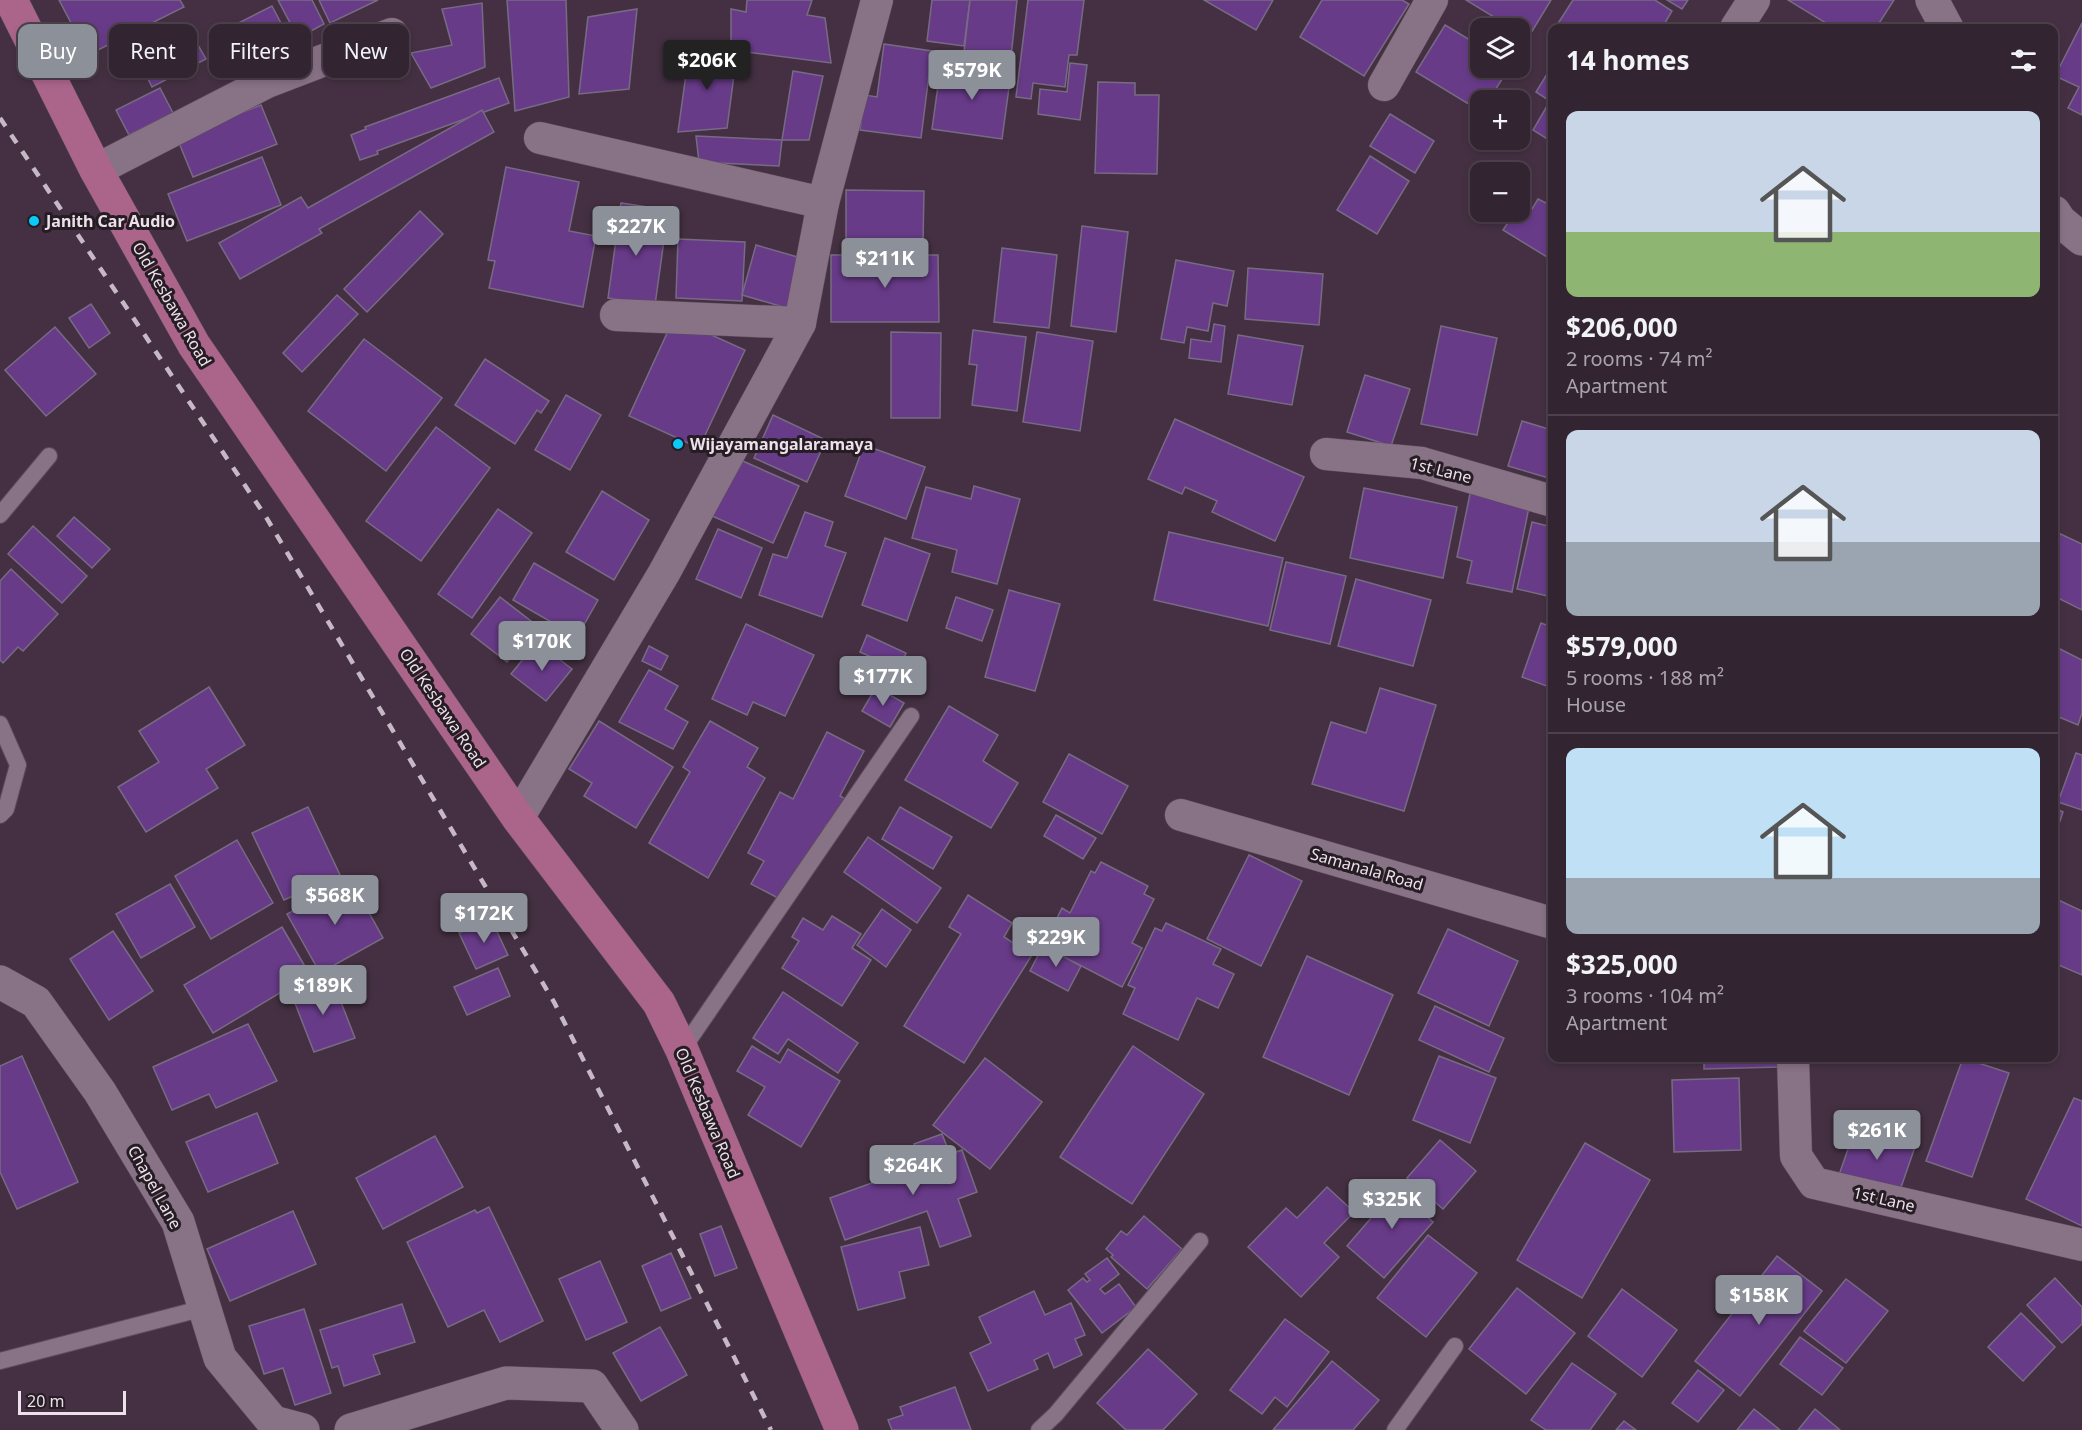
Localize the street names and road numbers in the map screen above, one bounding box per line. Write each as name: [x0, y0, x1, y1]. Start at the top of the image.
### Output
street label: Old Kesbawa Road: [127, 238, 217, 370]
street label: 1st Lane: [1408, 452, 1474, 488]
street label: Old Kesbawa Road: [395, 644, 491, 772]
street label: Samanala Road: [1308, 842, 1426, 896]
street label: Old Kesbawa Road: [670, 1044, 746, 1182]
street label: Chapel Lane: [123, 1141, 187, 1233]
street label: 1st Lane: [1851, 1181, 1917, 1217]

